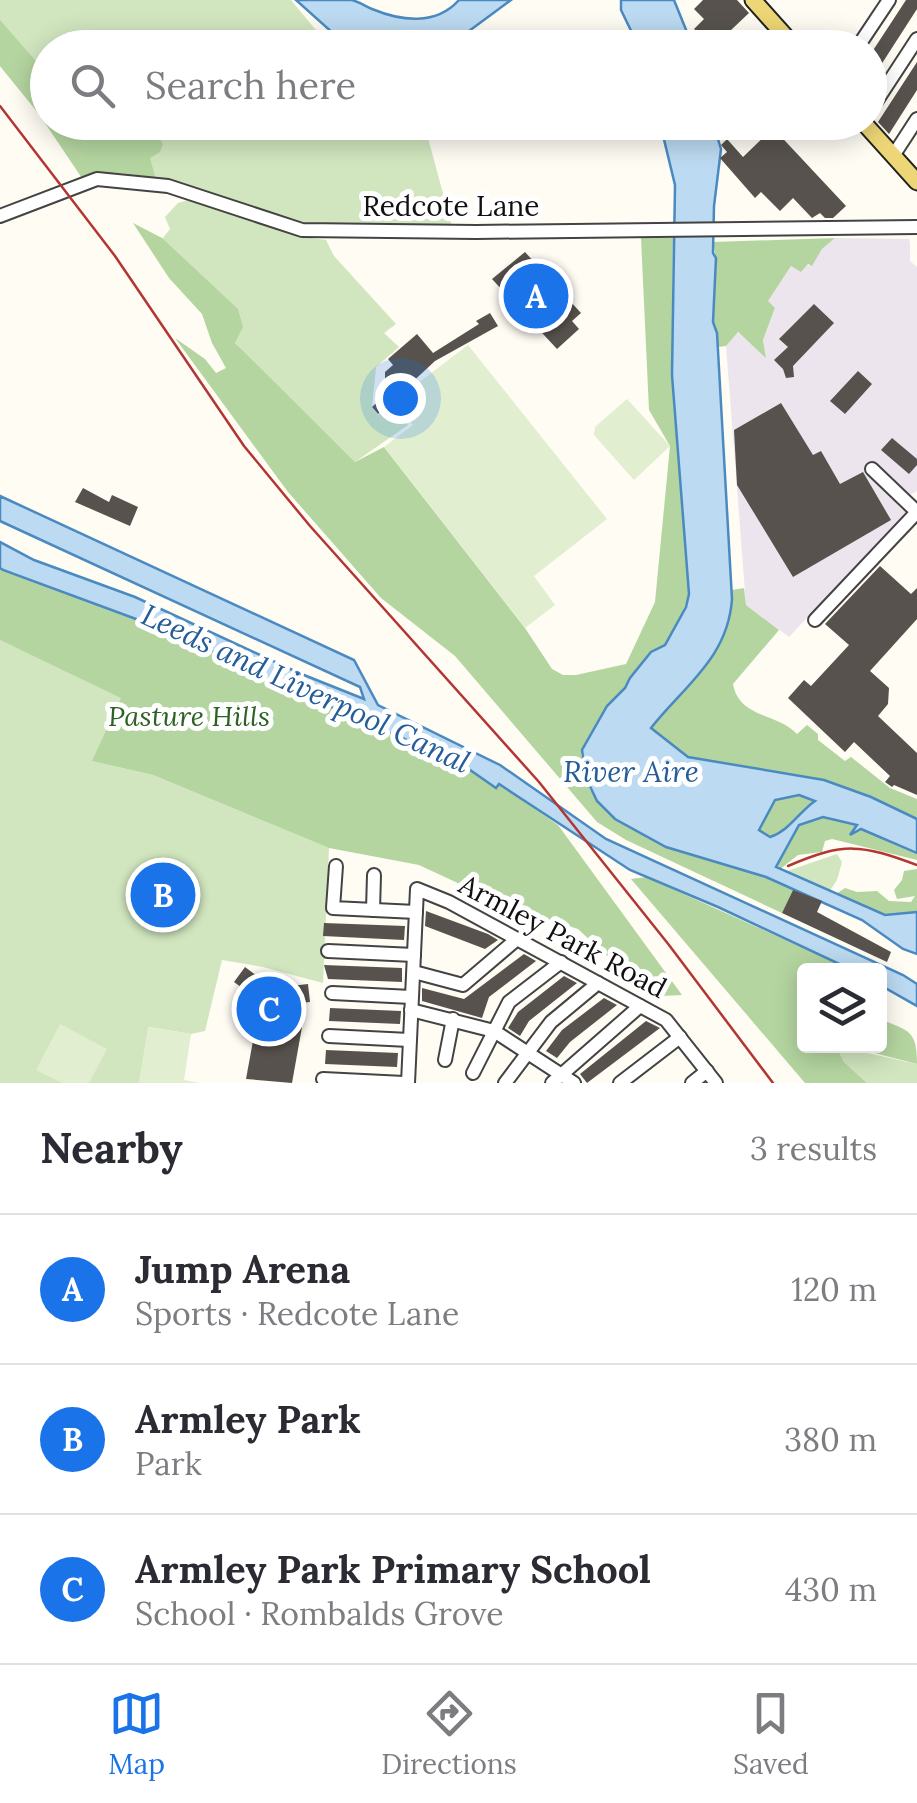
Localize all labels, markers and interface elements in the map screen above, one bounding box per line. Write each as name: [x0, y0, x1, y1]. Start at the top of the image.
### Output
search box: [30, 30, 887, 140]
icon: search: [65, 58, 120, 113]
text: Search here: [145, 61, 356, 109]
street label: Redcote Lane: [362, 188, 540, 224]
pin: A: [504, 258, 568, 334]
your location: [375, 373, 426, 424]
water label: Leeds and Liverpool Canal: [136, 595, 477, 781]
park label: Pasture Hills: [108, 698, 270, 734]
water label: River Aire: [563, 752, 699, 790]
pin: B: [130, 858, 196, 932]
street label: Armley Park Road: [452, 866, 673, 1006]
map controls: [797, 963, 887, 1053]
button: layers: [797, 963, 887, 1053]
pin: C: [236, 972, 302, 1046]
text: Nearby: [40, 1121, 183, 1175]
text: 3 results: [750, 1128, 877, 1169]
text: Jump Arena: [135, 1245, 350, 1293]
text: A: [62, 1269, 83, 1310]
text: 120 m: [791, 1269, 877, 1310]
text: Sports · Redcote Lane: [135, 1293, 459, 1334]
text: Armley Park: [135, 1395, 361, 1443]
text: B: [62, 1419, 83, 1460]
text: 380 m: [784, 1419, 877, 1460]
text: Park: [135, 1443, 202, 1484]
text: Armley Park Primary School: [135, 1545, 651, 1593]
text: C: [61, 1569, 84, 1610]
text: 430 m: [785, 1569, 877, 1610]
text: School · Rombalds Grove: [135, 1593, 504, 1634]
tab: Map: [108, 1686, 165, 1782]
tab: Directions: [381, 1686, 517, 1782]
tab: Saved: [733, 1686, 809, 1782]

